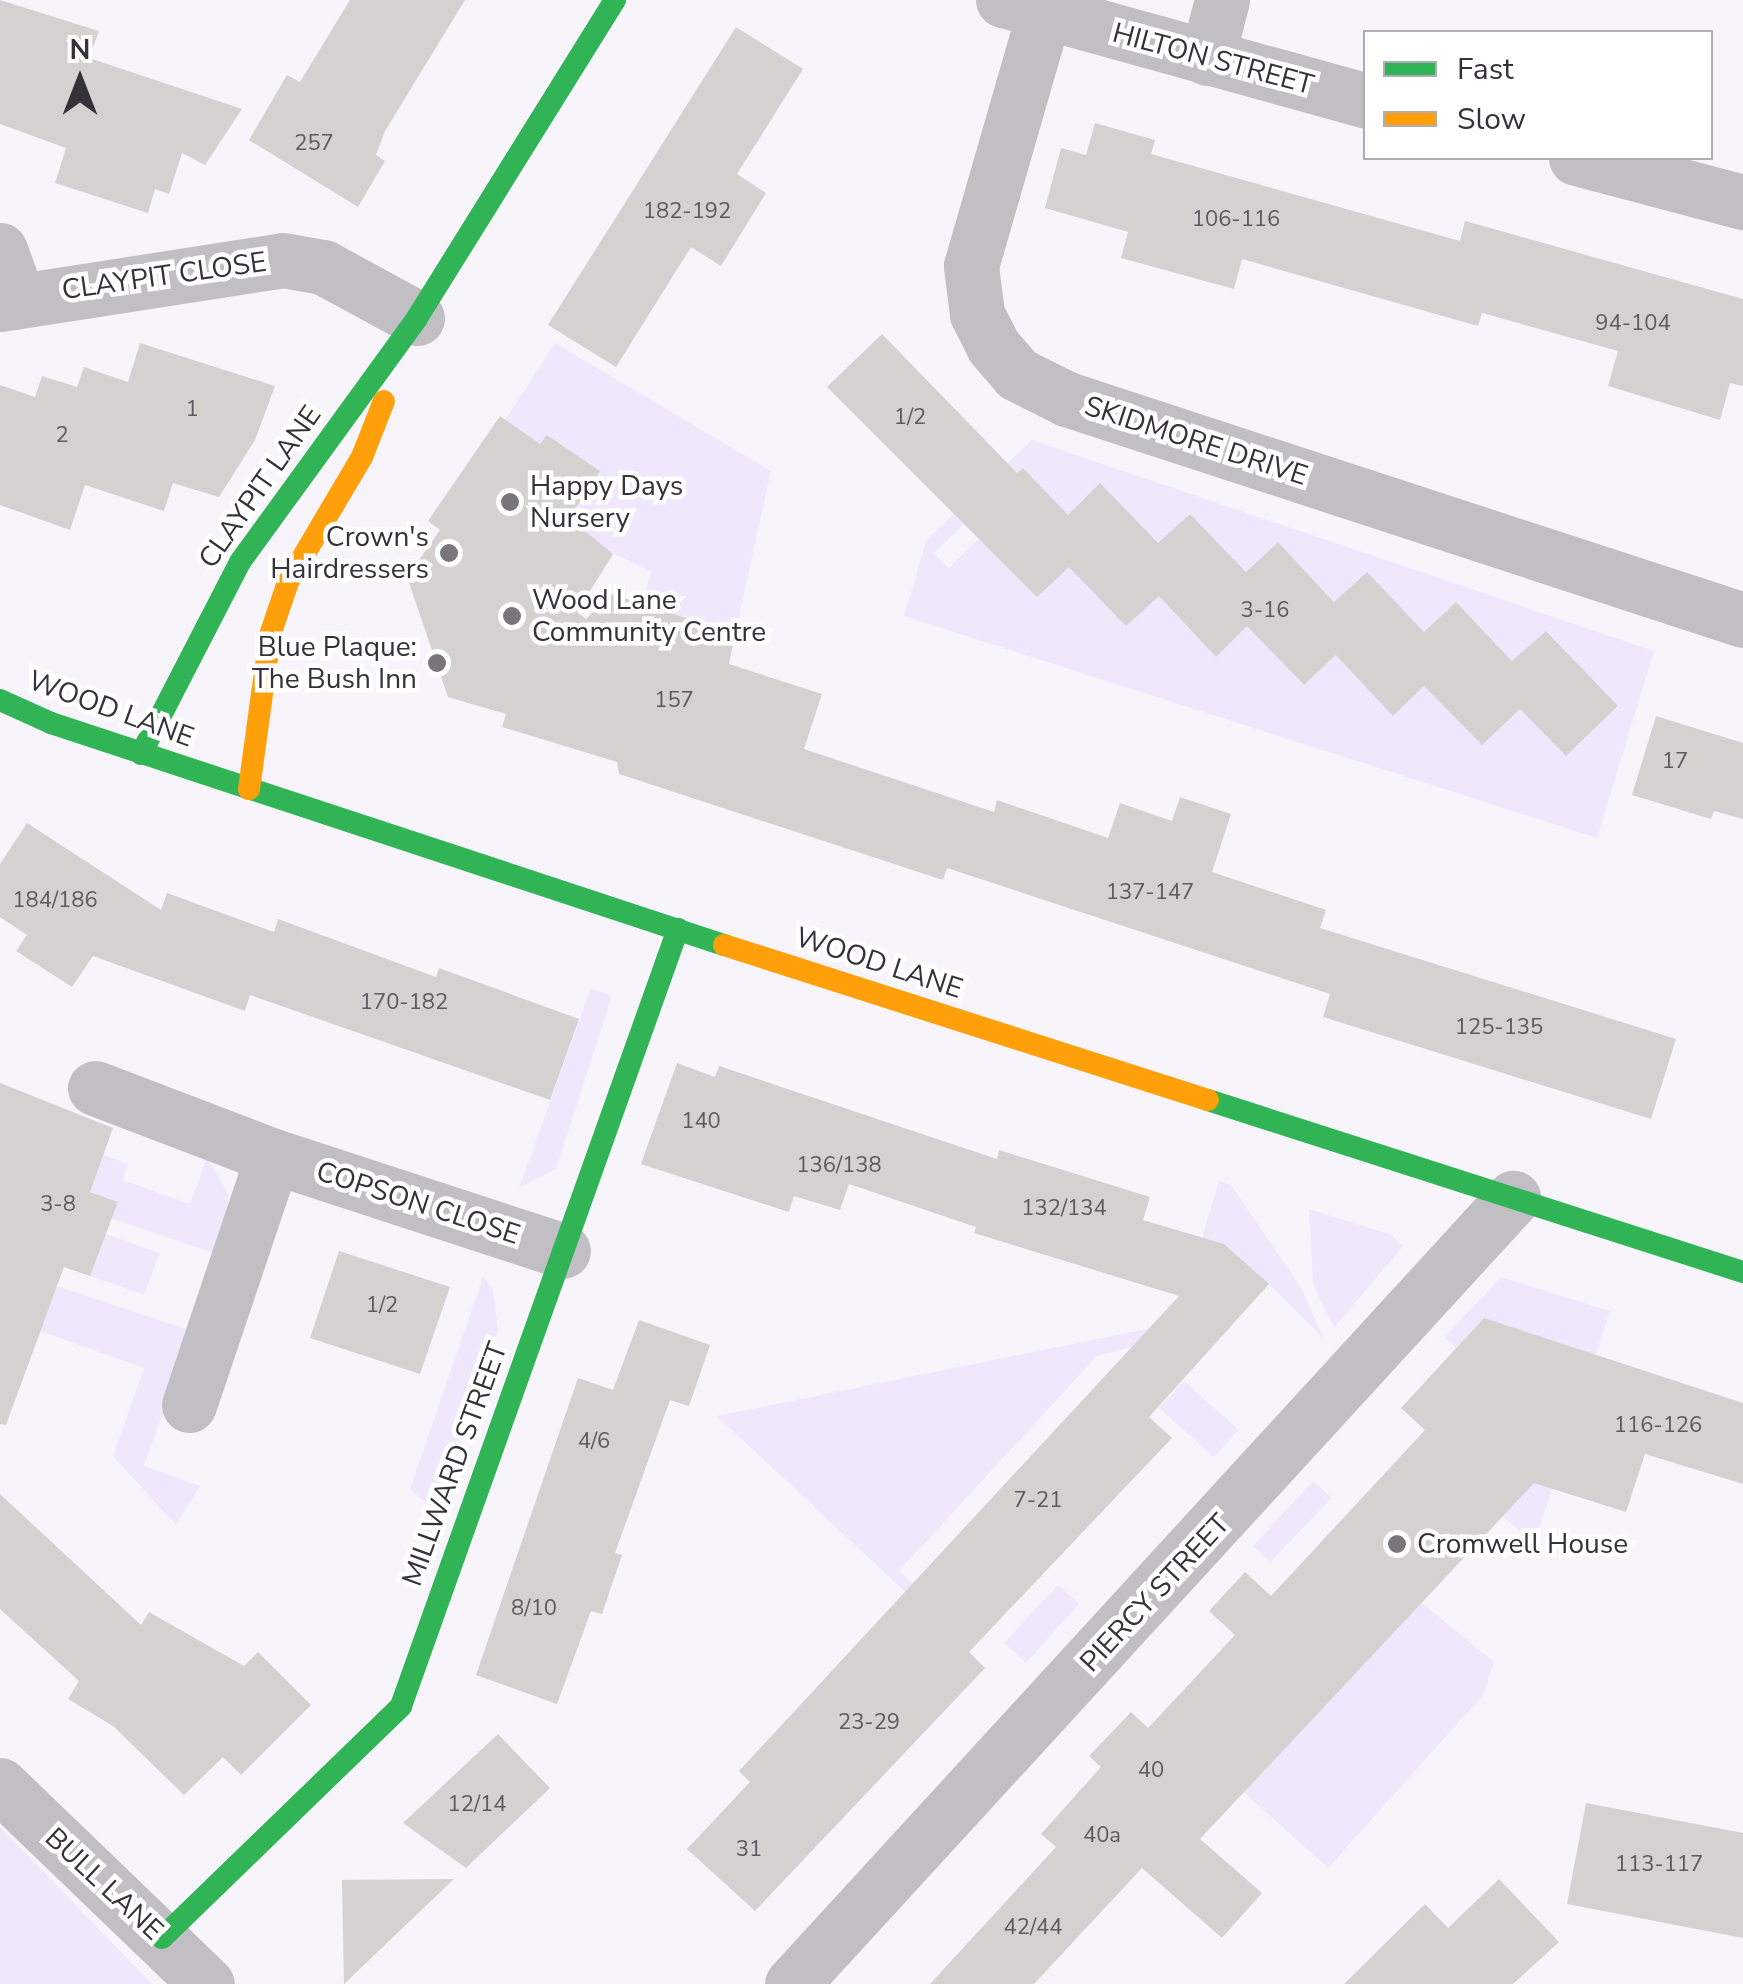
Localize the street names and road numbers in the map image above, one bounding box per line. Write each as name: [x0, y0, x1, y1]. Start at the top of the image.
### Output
street label: HILTON STREET: [1109, 16, 1317, 102]
street label: CLAYPIT CLOSE: [60, 245, 268, 307]
street label: SKIDMORE DRIVE: [1080, 389, 1312, 493]
street label: CLAYPIT LANE: [192, 399, 328, 575]
street label: WOOD LANE: [24, 664, 198, 754]
street label: WOOD LANE: [791, 920, 967, 1006]
street label: COPSON CLOSE: [312, 1154, 524, 1252]
street label: MILLWARD STREET: [395, 1338, 515, 1590]
street label: PIERCY STREET: [1073, 1507, 1237, 1679]
street label: BULL LANE: [38, 1821, 170, 1947]

